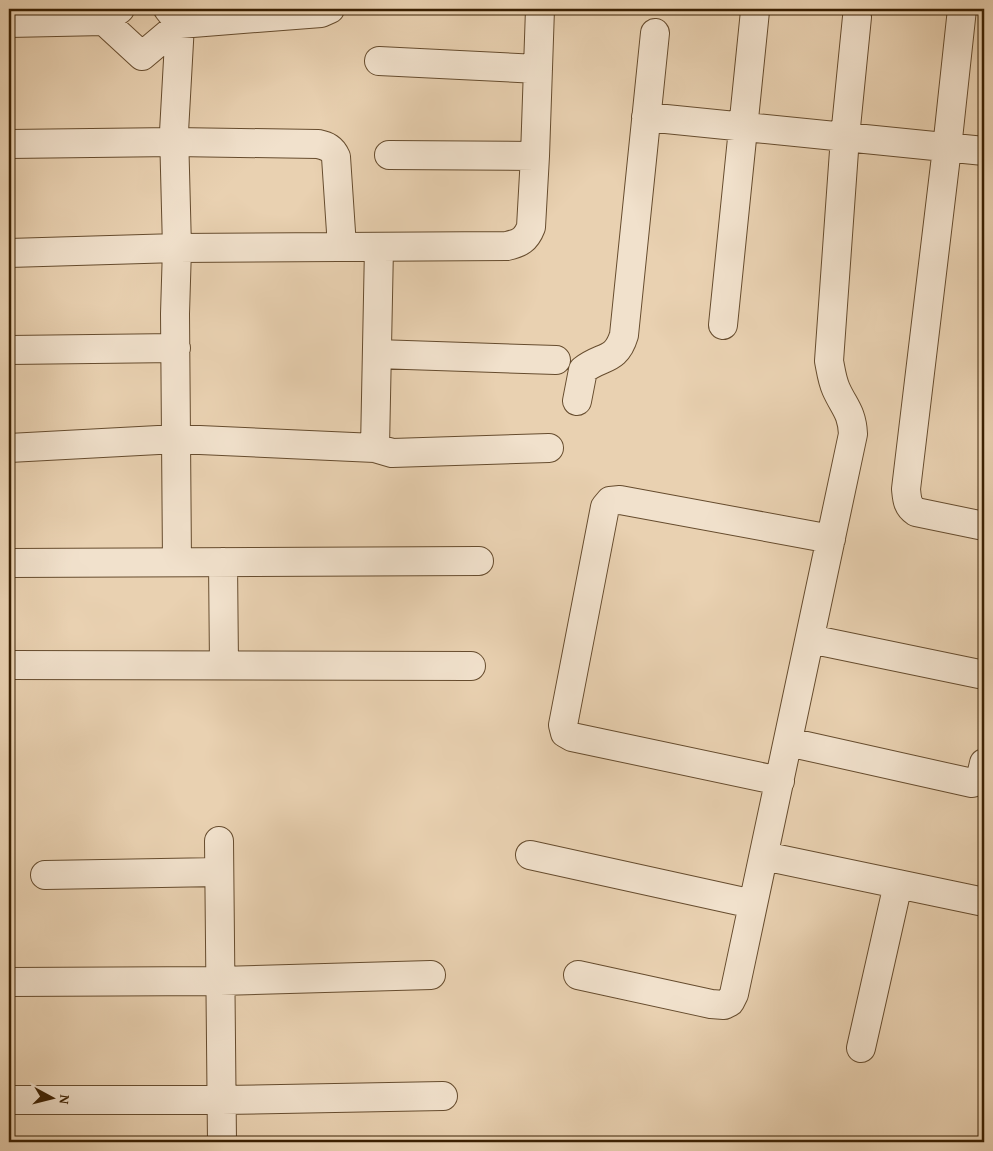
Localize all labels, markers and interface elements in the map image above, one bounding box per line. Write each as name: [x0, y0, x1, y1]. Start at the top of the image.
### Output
north arrow: [28, 1074, 78, 1124]
text: N: [54, 1094, 75, 1106]

